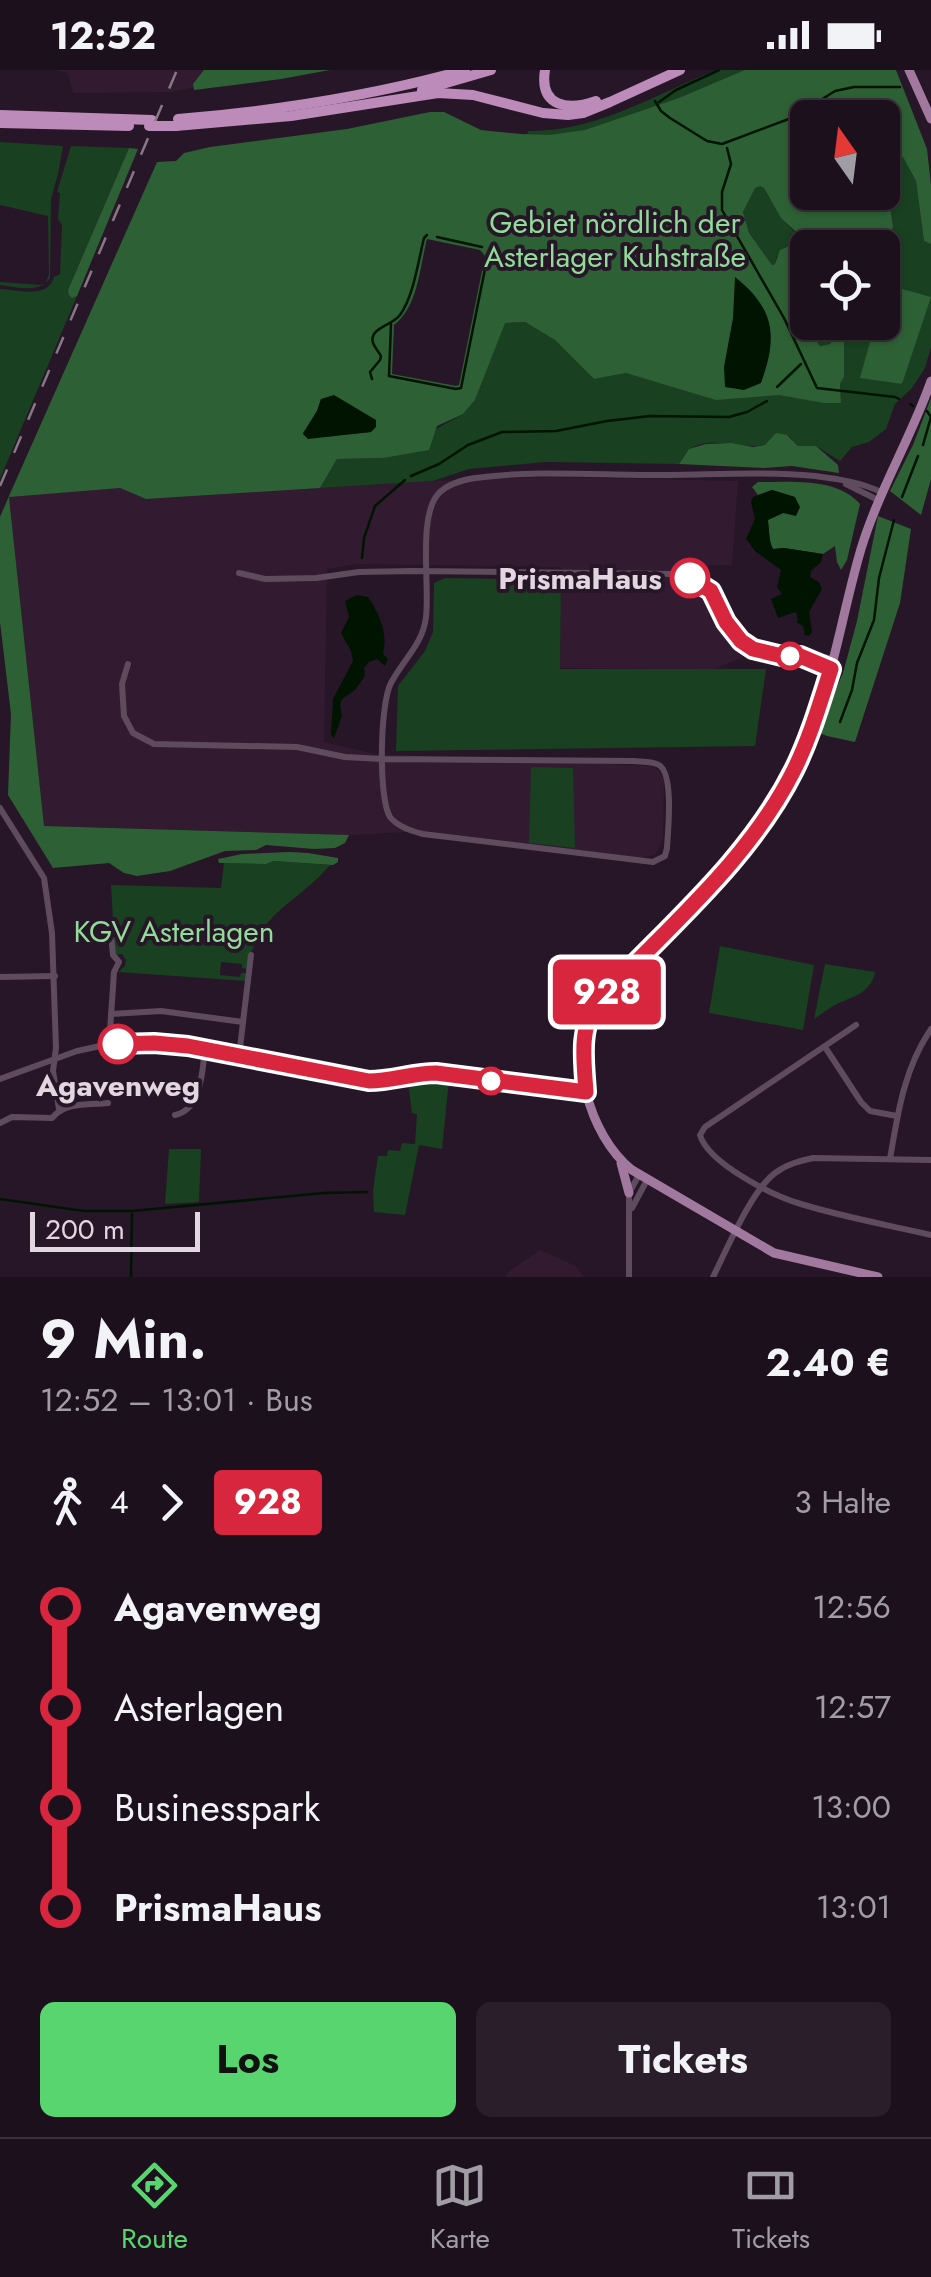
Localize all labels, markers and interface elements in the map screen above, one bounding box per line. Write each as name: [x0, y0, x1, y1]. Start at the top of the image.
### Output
text: 12:52: [50, 8, 156, 63]
north arrow: [790, 100, 900, 210]
map controls: [790, 100, 900, 340]
park label: Gebiet nördlich der Asterlager Kuhstraße: [484, 201, 746, 278]
button: locate: [790, 230, 900, 340]
place label: PrismaHaus: [498, 557, 662, 600]
marker: PrismaHaus: [671, 559, 709, 597]
unlabelled marker: [777, 643, 803, 669]
park label: KGV Asterlagen: [73, 910, 275, 953]
line badge: 928: [550, 960, 664, 1024]
text: 928: [573, 967, 641, 1017]
marker: Agavenweg: [99, 1025, 137, 1063]
place label: Agavenweg: [35, 1064, 200, 1107]
unlabelled marker: [478, 1068, 504, 1094]
scale bar: [30, 1207, 200, 1252]
text: 200 m: [45, 1209, 125, 1250]
text: 9 Min.: [40, 1299, 207, 1379]
text: 2.40 €: [766, 1335, 891, 1390]
text: 12:52 – 13:01 · Bus: [40, 1377, 313, 1423]
icon: walk: [40, 1475, 95, 1530]
icon: forward: [144, 1475, 199, 1530]
text: 928: [234, 1477, 302, 1527]
text: 4: [110, 1479, 129, 1525]
text: 3 Halte: [794, 1479, 891, 1525]
text: Agavenweg: [114, 1580, 322, 1635]
text: 12:56: [812, 1584, 891, 1630]
text: Asterlagen: [114, 1680, 284, 1735]
text: 12:57: [814, 1684, 891, 1730]
text: Businesspark: [114, 1780, 320, 1835]
text: 13:00: [811, 1784, 891, 1830]
text: PrismaHaus: [114, 1880, 322, 1935]
text: 13:01: [816, 1884, 891, 1930]
button: Los: [40, 2002, 456, 2117]
button: Tickets: [476, 2002, 891, 2117]
tab: Route: [121, 2158, 188, 2259]
tab: Karte: [430, 2158, 490, 2259]
tab: Tickets: [732, 2158, 810, 2259]

